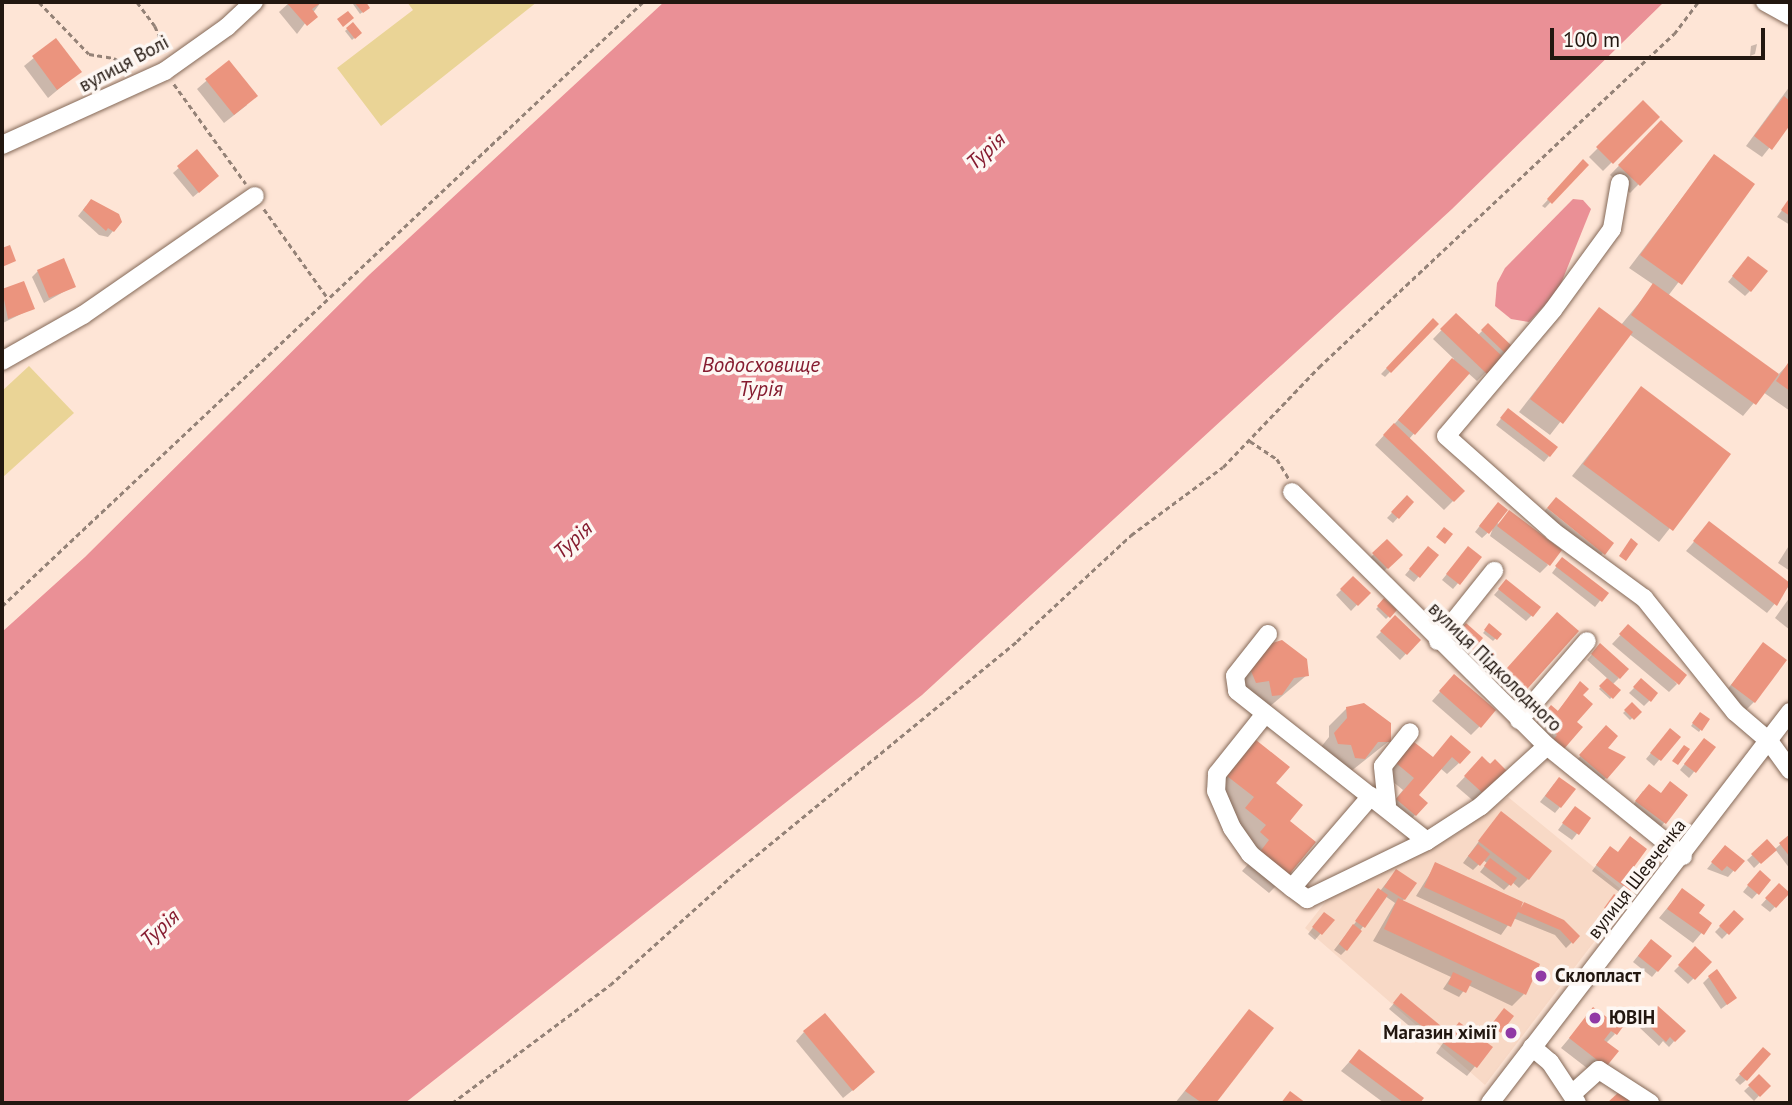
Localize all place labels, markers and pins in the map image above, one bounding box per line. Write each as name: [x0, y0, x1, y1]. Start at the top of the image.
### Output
place label: Склопласт: [1555, 965, 1641, 987]
marker: Склопласт: [1533, 968, 1549, 984]
place label: ЮВІН: [1609, 1007, 1655, 1029]
marker: ЮВІН: [1587, 1010, 1603, 1026]
place label: Магазин хімії: [1383, 1022, 1497, 1044]
marker: Магазин хімії: [1503, 1025, 1519, 1041]

